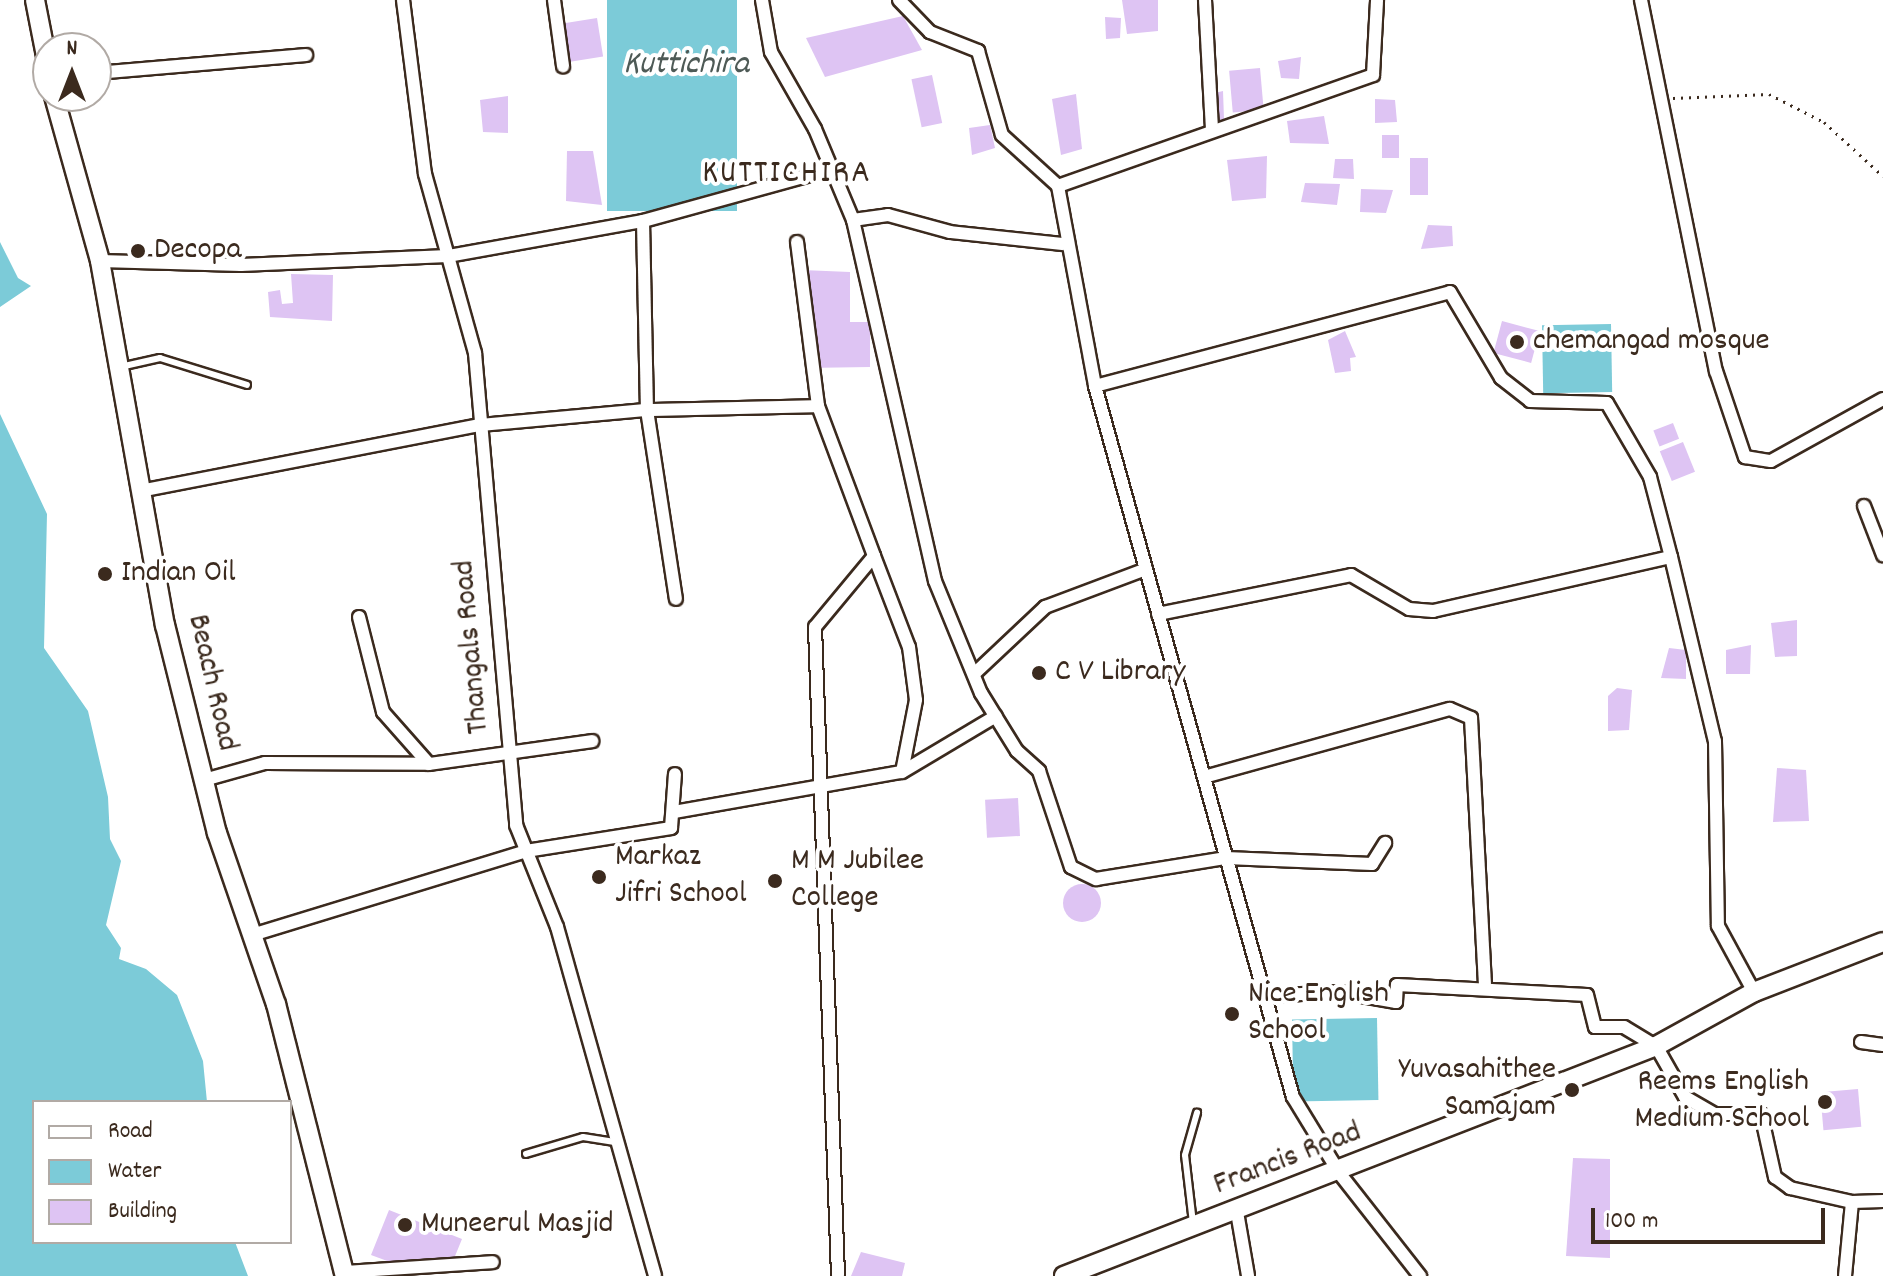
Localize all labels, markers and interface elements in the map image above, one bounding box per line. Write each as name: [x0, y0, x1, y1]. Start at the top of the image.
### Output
north arrow: [32, 32, 112, 112]
text: N: [67, 34, 77, 65]
water label: Kuttichira: [623, 46, 749, 86]
district label: KUTTICHIRA: [702, 155, 872, 195]
place label: Decopa: [154, 232, 241, 270]
marker: Decopa: [129, 242, 147, 260]
place label: chemangad mosque: [1533, 323, 1770, 361]
marker: chemangad mosque: [1508, 333, 1526, 351]
place label: Indian Oil: [121, 555, 236, 593]
street label: Thangals Road: [446, 558, 500, 736]
marker: Indian Oil: [96, 565, 114, 583]
street label: Beach Road: [177, 611, 245, 755]
place label: C V Library: [1055, 654, 1185, 692]
marker: C V Library: [1030, 664, 1048, 682]
place label: Markaz Jifri School: [615, 840, 747, 915]
place label: M M Jubilee College: [791, 844, 924, 919]
marker: Markaz Jifri School: [590, 868, 608, 886]
marker: M M Jubilee College: [766, 872, 784, 890]
place label: Nice English School: [1248, 977, 1389, 1052]
marker: Nice English School: [1223, 1005, 1241, 1023]
place label: Yuvasahithee Samajam: [1399, 1053, 1556, 1128]
place label: Reems English Medium School: [1634, 1065, 1809, 1140]
marker: Yuvasahithee Samajam: [1563, 1081, 1581, 1099]
marker: Reems English Medium School: [1816, 1093, 1834, 1111]
legend: [32, 1100, 292, 1244]
street label: Francis Road: [1209, 1114, 1367, 1206]
text: Road: [108, 1115, 153, 1149]
text: Water: [108, 1155, 161, 1189]
scale bar: [1595, 1192, 1829, 1242]
text: Building: [108, 1195, 177, 1229]
text: 100 m: [1605, 1205, 1658, 1239]
place label: Muneerul Masjid: [421, 1206, 614, 1244]
marker: Muneerul Masjid: [396, 1216, 414, 1234]

